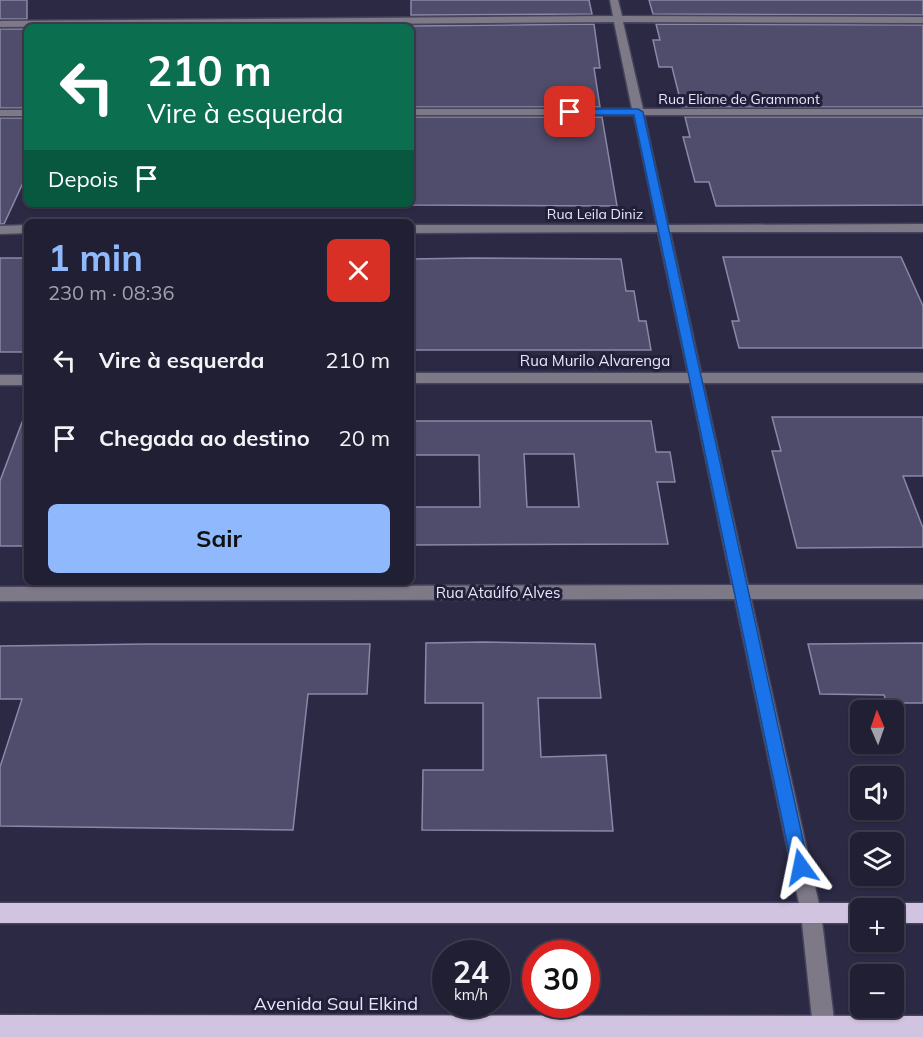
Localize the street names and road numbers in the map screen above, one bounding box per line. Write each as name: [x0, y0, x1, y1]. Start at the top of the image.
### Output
street label: Rua Eliane de Grammont: [658, 90, 820, 108]
street label: Rua Leila Diniz: [547, 205, 643, 223]
street label: Rua Murilo Alvarenga: [520, 351, 670, 370]
street label: Rua Ataúlfo Alves: [436, 583, 560, 602]
street label: Avenida Saul Elkind: [254, 992, 418, 1015]

